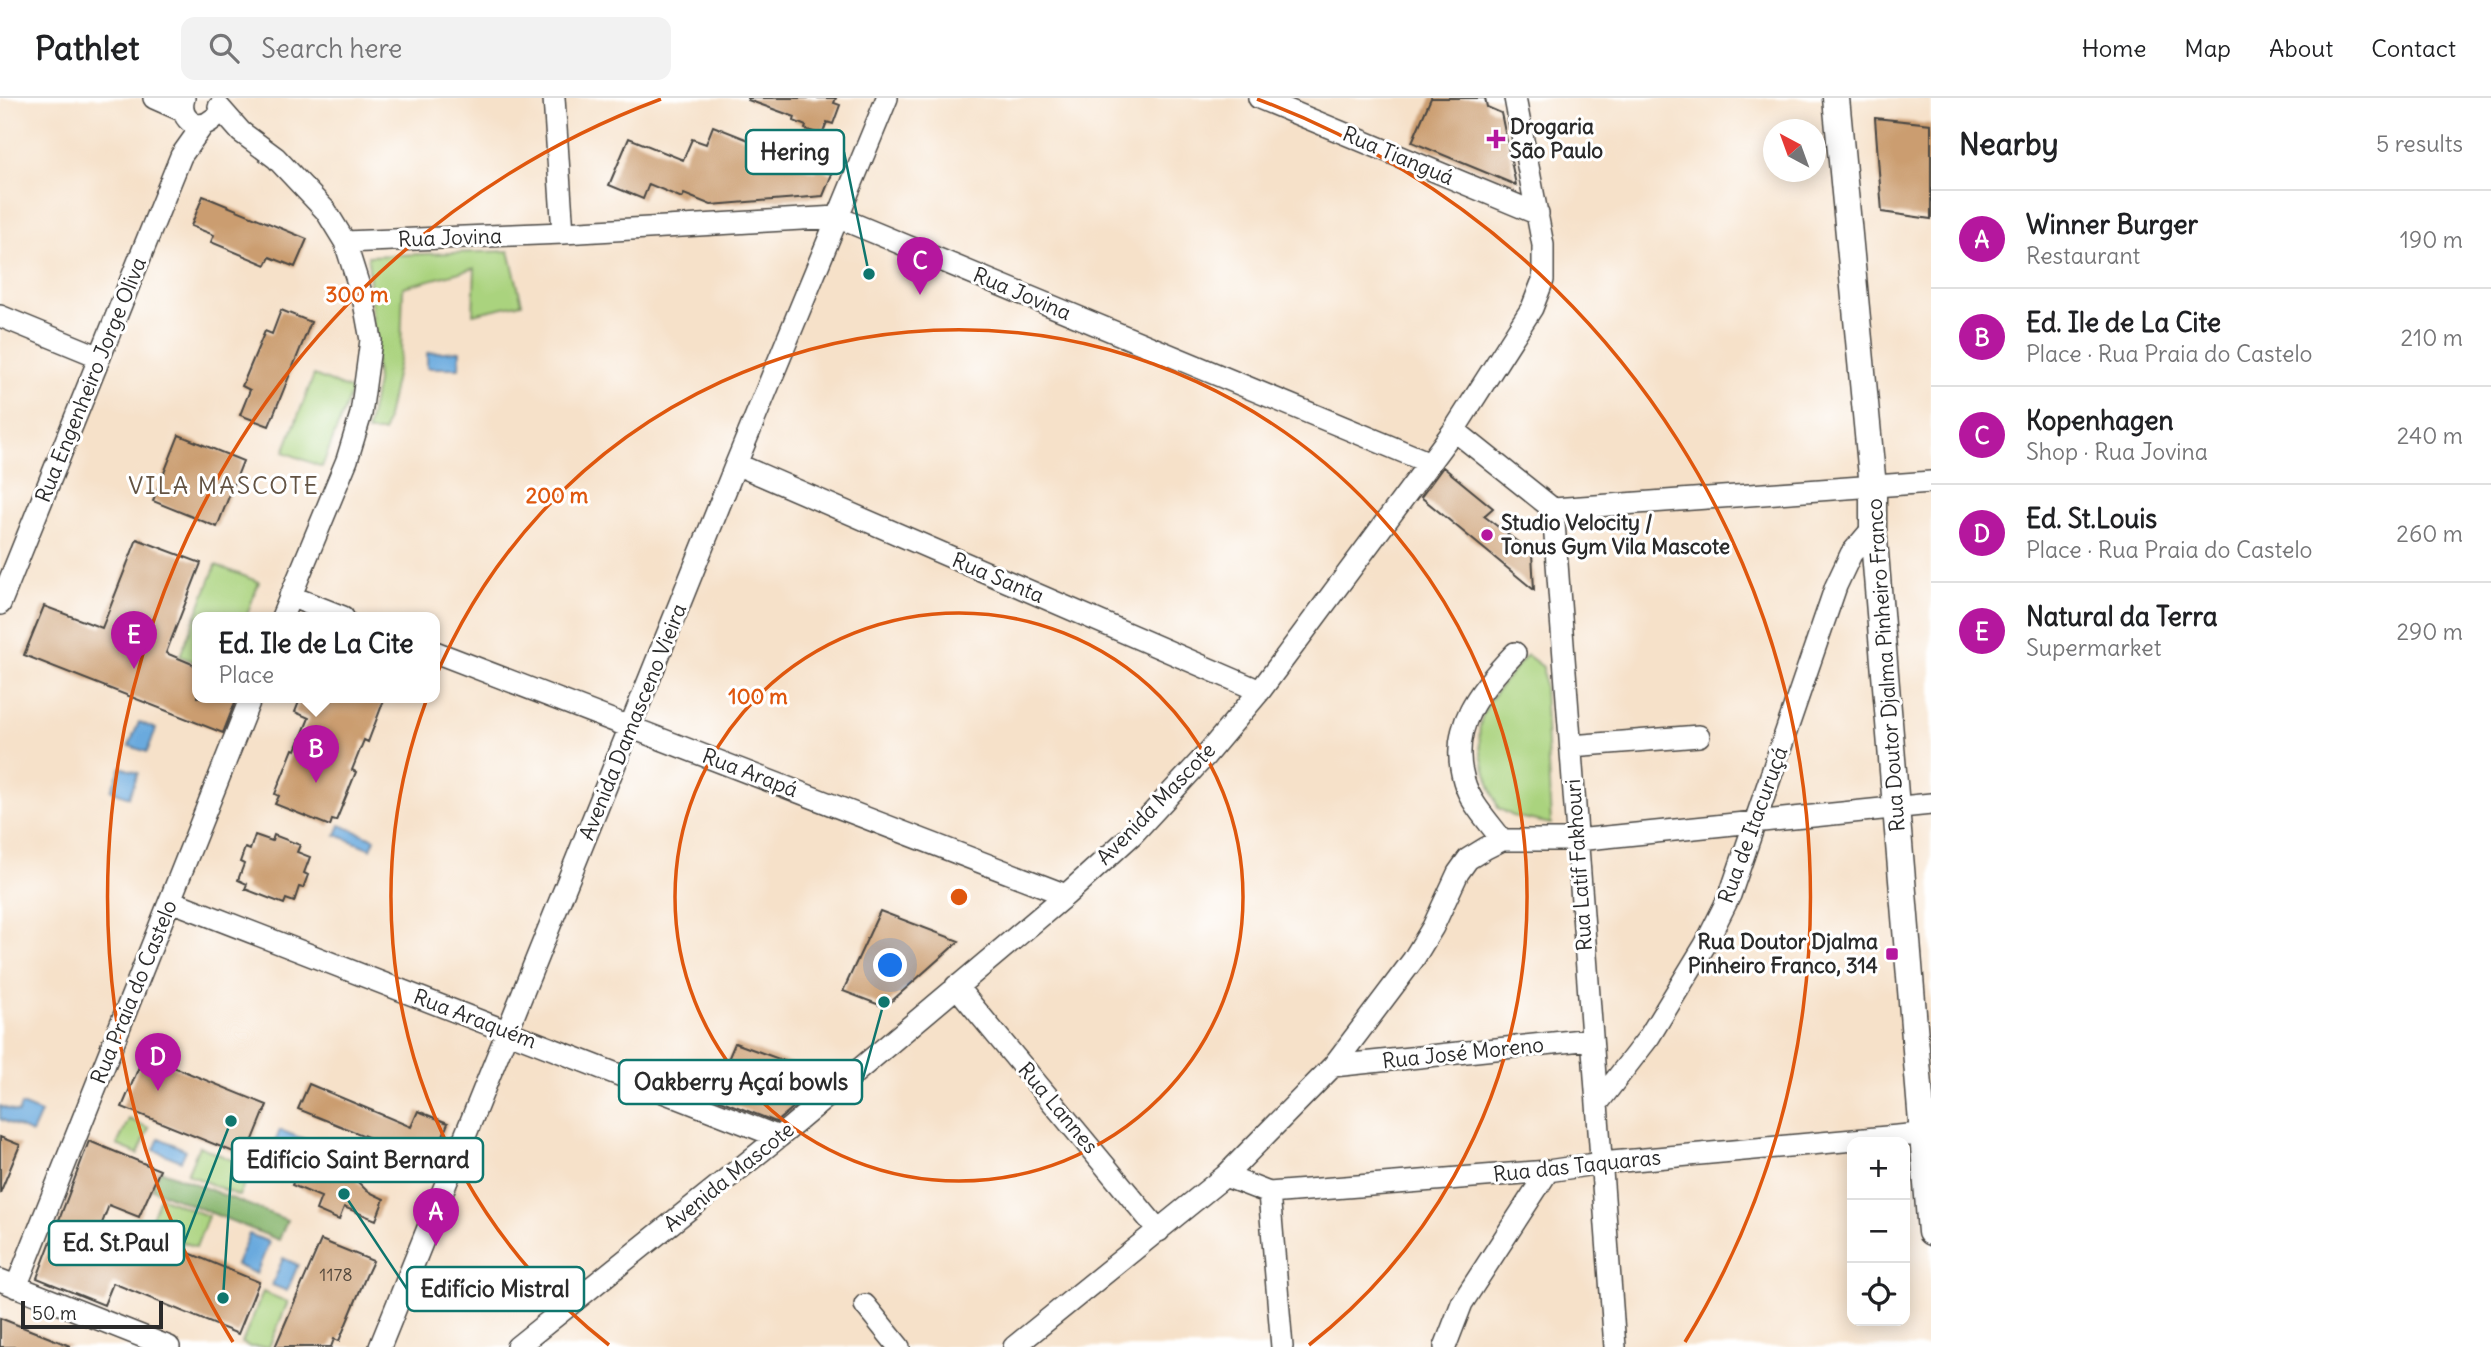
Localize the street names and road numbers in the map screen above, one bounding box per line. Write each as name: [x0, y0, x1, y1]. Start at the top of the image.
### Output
street label: Rua Tianguá: [1339, 120, 1458, 191]
street label: Rua Jovina: [398, 222, 502, 253]
street label: Rua Engenheiro Jorge Oliva: [29, 253, 152, 506]
street label: Rua Jovina: [969, 261, 1075, 326]
street label: Rua Doutor Djalma Pinheiro Franco: [1860, 497, 1911, 833]
street label: Rua Santa: [948, 546, 1048, 609]
street label: Avenida Damasceno Vieira: [573, 600, 692, 844]
street label: Avenida Mascote: [1090, 737, 1221, 871]
street label: Rua Arapá: [699, 742, 802, 803]
street label: Rua de Itacuruçá: [1712, 743, 1793, 907]
street label: Rua Latif Fakhouri: [1559, 778, 1598, 952]
street label: Rua Praia do Castelo: [84, 896, 183, 1088]
street label: Rua Araquém: [410, 983, 541, 1054]
street label: Rua José Moreno: [1381, 1031, 1545, 1074]
street label: Rua Lannes: [1012, 1057, 1104, 1159]
street label: Avenida Mascote: [658, 1116, 799, 1237]
street label: Rua das Taquaras: [1492, 1143, 1662, 1188]

